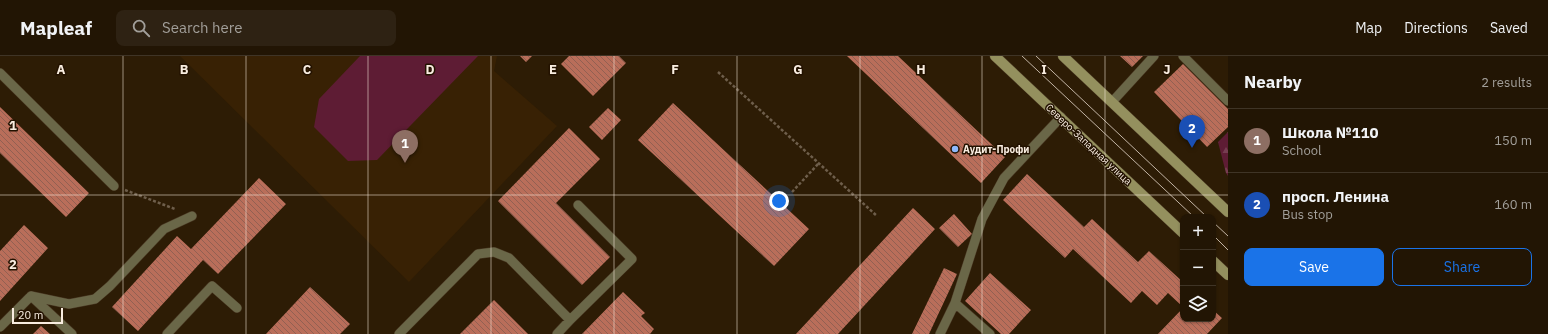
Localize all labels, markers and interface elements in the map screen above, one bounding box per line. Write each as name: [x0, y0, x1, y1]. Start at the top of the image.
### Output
search box: [116, 10, 396, 46]
text: Mapleaf: [20, 16, 92, 40]
icon: search: [130, 17, 152, 39]
text: Search here: [162, 18, 242, 37]
text: Map: [1355, 19, 1382, 37]
text: Directions: [1404, 19, 1468, 37]
text: Saved: [1490, 19, 1528, 37]
text: A: [57, 61, 66, 78]
text: B: [180, 61, 189, 78]
text: C: [303, 61, 312, 78]
text: D: [425, 61, 435, 78]
text: E: [549, 61, 557, 78]
text: F: [671, 61, 679, 78]
text: G: [793, 61, 803, 78]
text: H: [916, 61, 926, 78]
text: I: [1041, 61, 1047, 78]
text: J: [1163, 61, 1171, 78]
text: Nearby: [1244, 71, 1302, 93]
text: 2 results: [1481, 74, 1532, 91]
street label: Северо-Западная улица: [1043, 101, 1135, 188]
pin: 2: [1179, 115, 1205, 148]
text: 1: [9, 117, 17, 134]
text: Школа №110: [1282, 123, 1379, 142]
pin: 1: [392, 130, 418, 163]
text: 1: [1253, 132, 1261, 149]
text: 150 m: [1494, 132, 1532, 149]
text: School: [1282, 142, 1322, 159]
place label: Аудит-Профи: [963, 143, 1029, 156]
marker: Аудит-Профи: [950, 144, 960, 154]
text: просп. Ленина: [1282, 187, 1389, 206]
your location: [769, 191, 789, 211]
text: 2: [1253, 196, 1261, 213]
text: 160 m: [1494, 196, 1532, 213]
text: Bus stop: [1282, 206, 1333, 223]
map controls: [1180, 214, 1216, 322]
button: +: [1180, 214, 1216, 250]
button: Save: [1244, 248, 1384, 286]
button: Share: [1392, 248, 1532, 286]
button: −: [1180, 250, 1216, 286]
text: 2: [9, 256, 17, 273]
button: layers: [1180, 286, 1216, 322]
scale bar: [12, 306, 63, 325]
text: 20 m: [18, 308, 43, 322]

